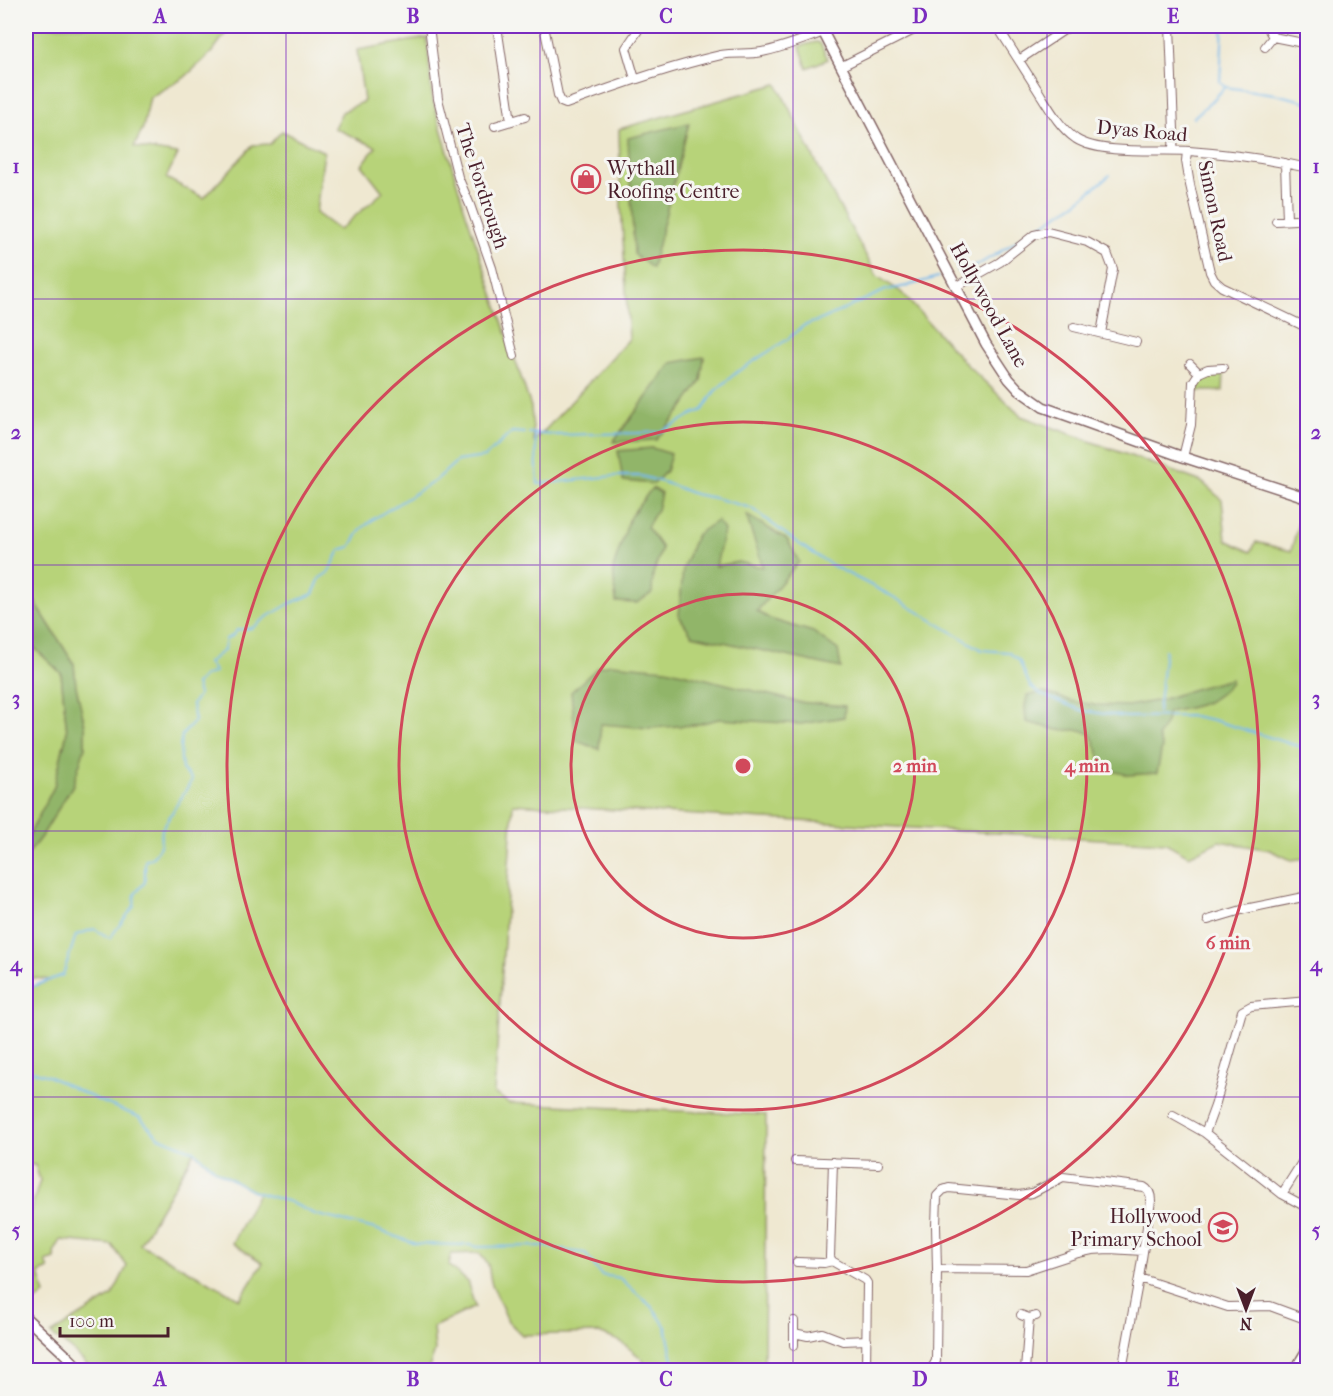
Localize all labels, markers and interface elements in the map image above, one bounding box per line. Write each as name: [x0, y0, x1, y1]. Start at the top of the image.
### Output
text: A: [152, 5, 168, 28]
text: B: [406, 5, 420, 28]
text: C: [659, 5, 673, 28]
text: D: [912, 5, 928, 28]
text: E: [1167, 5, 1179, 28]
street label: Dyas Road: [1096, 116, 1189, 147]
street label: The Fordrough: [451, 120, 513, 252]
text: 1: [12, 155, 20, 178]
text: 1: [1312, 155, 1320, 178]
place label: Wythall Roofing Centre: [606, 157, 740, 203]
street label: Simon Road: [1193, 158, 1237, 265]
shop icon: Wythall Roofing Centre: [570, 163, 602, 195]
street label: Hollywood Lane: [945, 238, 1033, 372]
text: 2: [11, 421, 21, 444]
text: 2: [1311, 421, 1321, 444]
text: 3: [12, 687, 20, 710]
text: 3: [1312, 687, 1320, 710]
centre of rings: [733, 756, 753, 776]
text: 2 min: [893, 756, 937, 777]
text: 4 min: [1063, 756, 1110, 777]
text: 6 min: [1206, 933, 1251, 954]
text: 4: [9, 953, 23, 977]
text: 4: [1309, 953, 1323, 977]
place label: Hollywood Primary School: [1070, 1205, 1203, 1251]
school or university icon: Hollywood Primary School: [1207, 1211, 1239, 1243]
text: 5: [12, 1219, 21, 1242]
text: 5: [1312, 1219, 1321, 1242]
north arrow: [1216, 1279, 1276, 1339]
scale bar: [60, 1300, 168, 1338]
text: 100 m: [69, 1311, 114, 1332]
text: N: [1239, 1314, 1252, 1333]
text: A: [152, 1368, 168, 1391]
text: B: [406, 1368, 420, 1391]
text: C: [659, 1368, 673, 1391]
text: D: [912, 1368, 928, 1391]
text: E: [1167, 1368, 1179, 1391]

